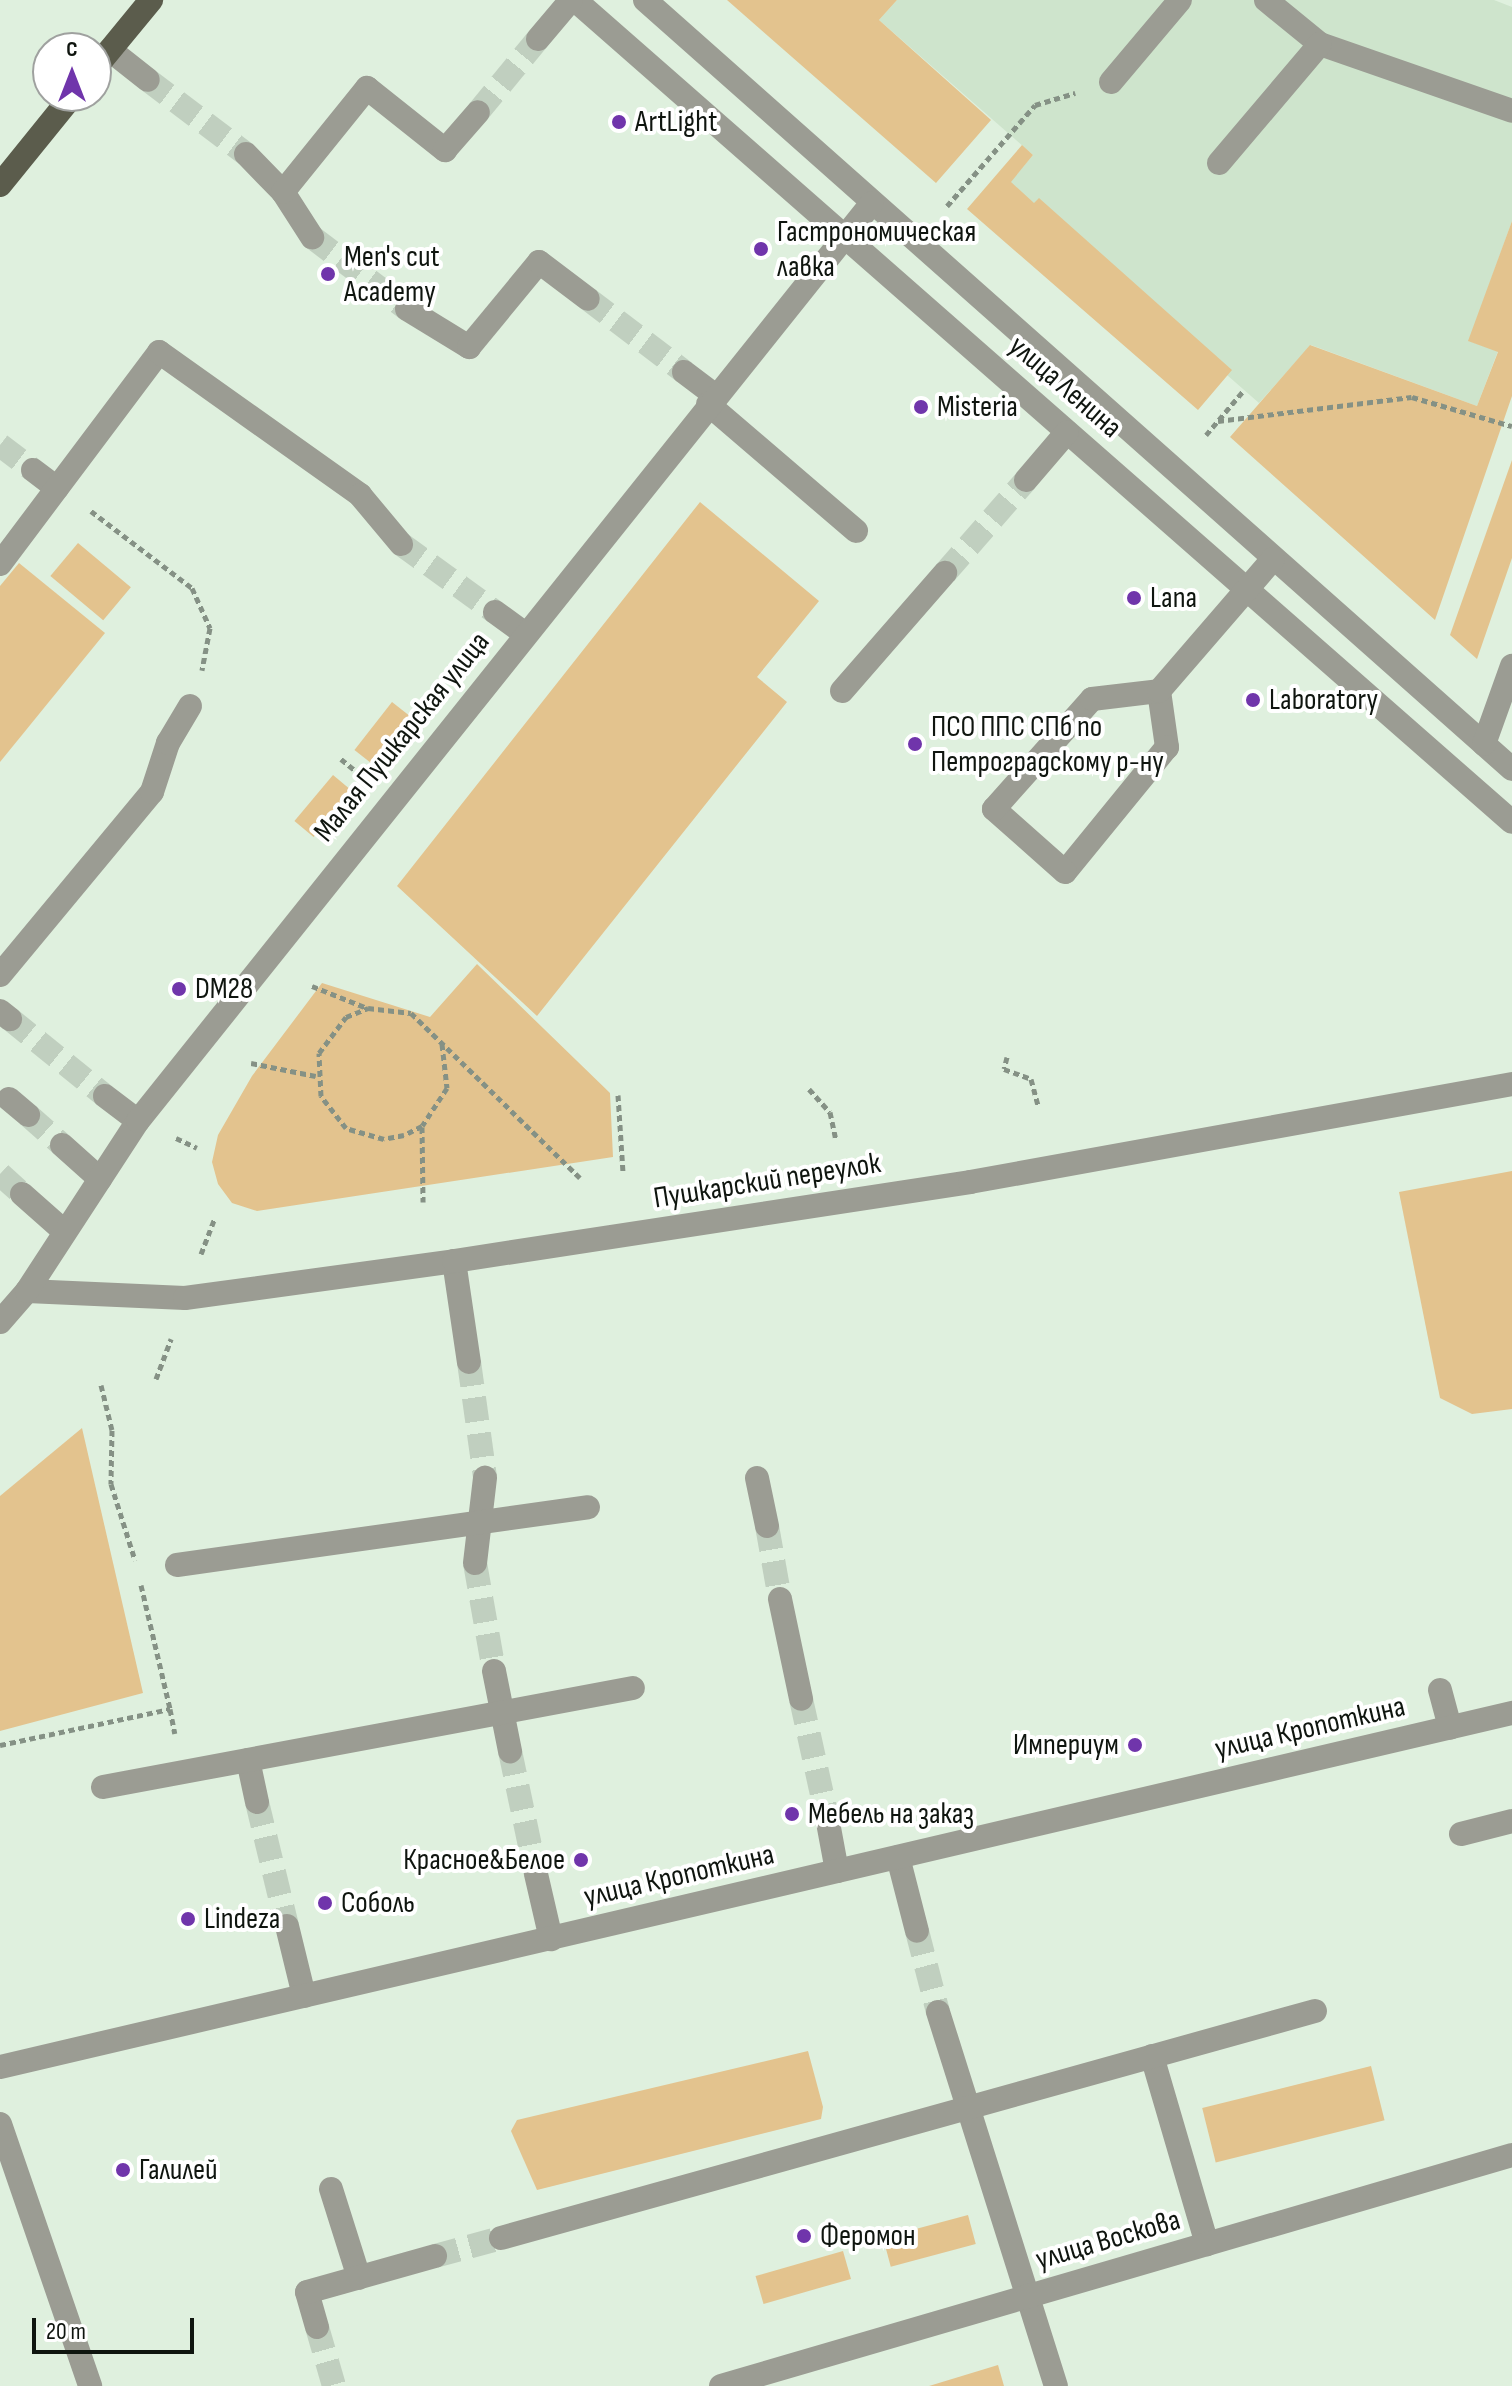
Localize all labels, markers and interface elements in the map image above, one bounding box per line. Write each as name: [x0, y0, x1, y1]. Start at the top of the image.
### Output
north arrow: [32, 32, 112, 112]
text: С: [66, 36, 78, 63]
place label: ArtLight: [635, 104, 717, 140]
marker: ArtLight: [610, 113, 628, 131]
place label: Гастрономическая лавка: [777, 214, 976, 284]
place label: Men's cut Academy: [344, 239, 440, 310]
marker: Гастрономическая лавка: [752, 240, 770, 258]
marker: Men's cut Academy: [319, 265, 337, 283]
street label: улица Ленина: [1001, 328, 1129, 446]
place label: Misteria: [937, 389, 1018, 425]
marker: Misteria: [912, 398, 930, 416]
place label: Lana: [1150, 580, 1197, 616]
marker: Lana: [1125, 589, 1143, 607]
street label: Малая Пушкарская улица: [306, 625, 498, 849]
place label: Laboratory: [1269, 682, 1378, 718]
marker: Laboratory: [1244, 691, 1262, 709]
place label: ПСО ППС СПб по Петроградскому р-ну: [931, 709, 1164, 780]
marker: ПСО ППС СПб по Петроградскому р-ну: [906, 735, 924, 753]
place label: DM28: [195, 971, 253, 1007]
marker: DM28: [170, 980, 188, 998]
street label: Пушкарский переулок: [651, 1145, 883, 1217]
street label: улица Кропоткина: [1211, 1689, 1409, 1767]
place label: Империум: [1013, 1727, 1119, 1763]
marker: Империум: [1126, 1736, 1144, 1754]
place label: Мебель на заказ: [808, 1796, 974, 1832]
marker: Мебель на заказ: [783, 1805, 801, 1823]
street label: улица Кропоткина: [580, 1837, 778, 1915]
place label: Красное&Белое: [403, 1842, 565, 1878]
marker: Красное&Белое: [572, 1851, 590, 1869]
place label: Соболь: [341, 1885, 415, 1921]
marker: Соболь: [316, 1894, 334, 1912]
place label: Lindeza: [204, 1901, 280, 1937]
marker: Lindeza: [179, 1910, 197, 1928]
place label: Галилей: [139, 2152, 218, 2188]
marker: Галилей: [114, 2161, 132, 2179]
street label: улица Воскова: [1032, 2202, 1184, 2278]
place label: Феромон: [820, 2218, 916, 2254]
marker: Феромон: [795, 2227, 813, 2245]
scale bar: [36, 2302, 198, 2352]
text: 20 m: [46, 2317, 86, 2346]

